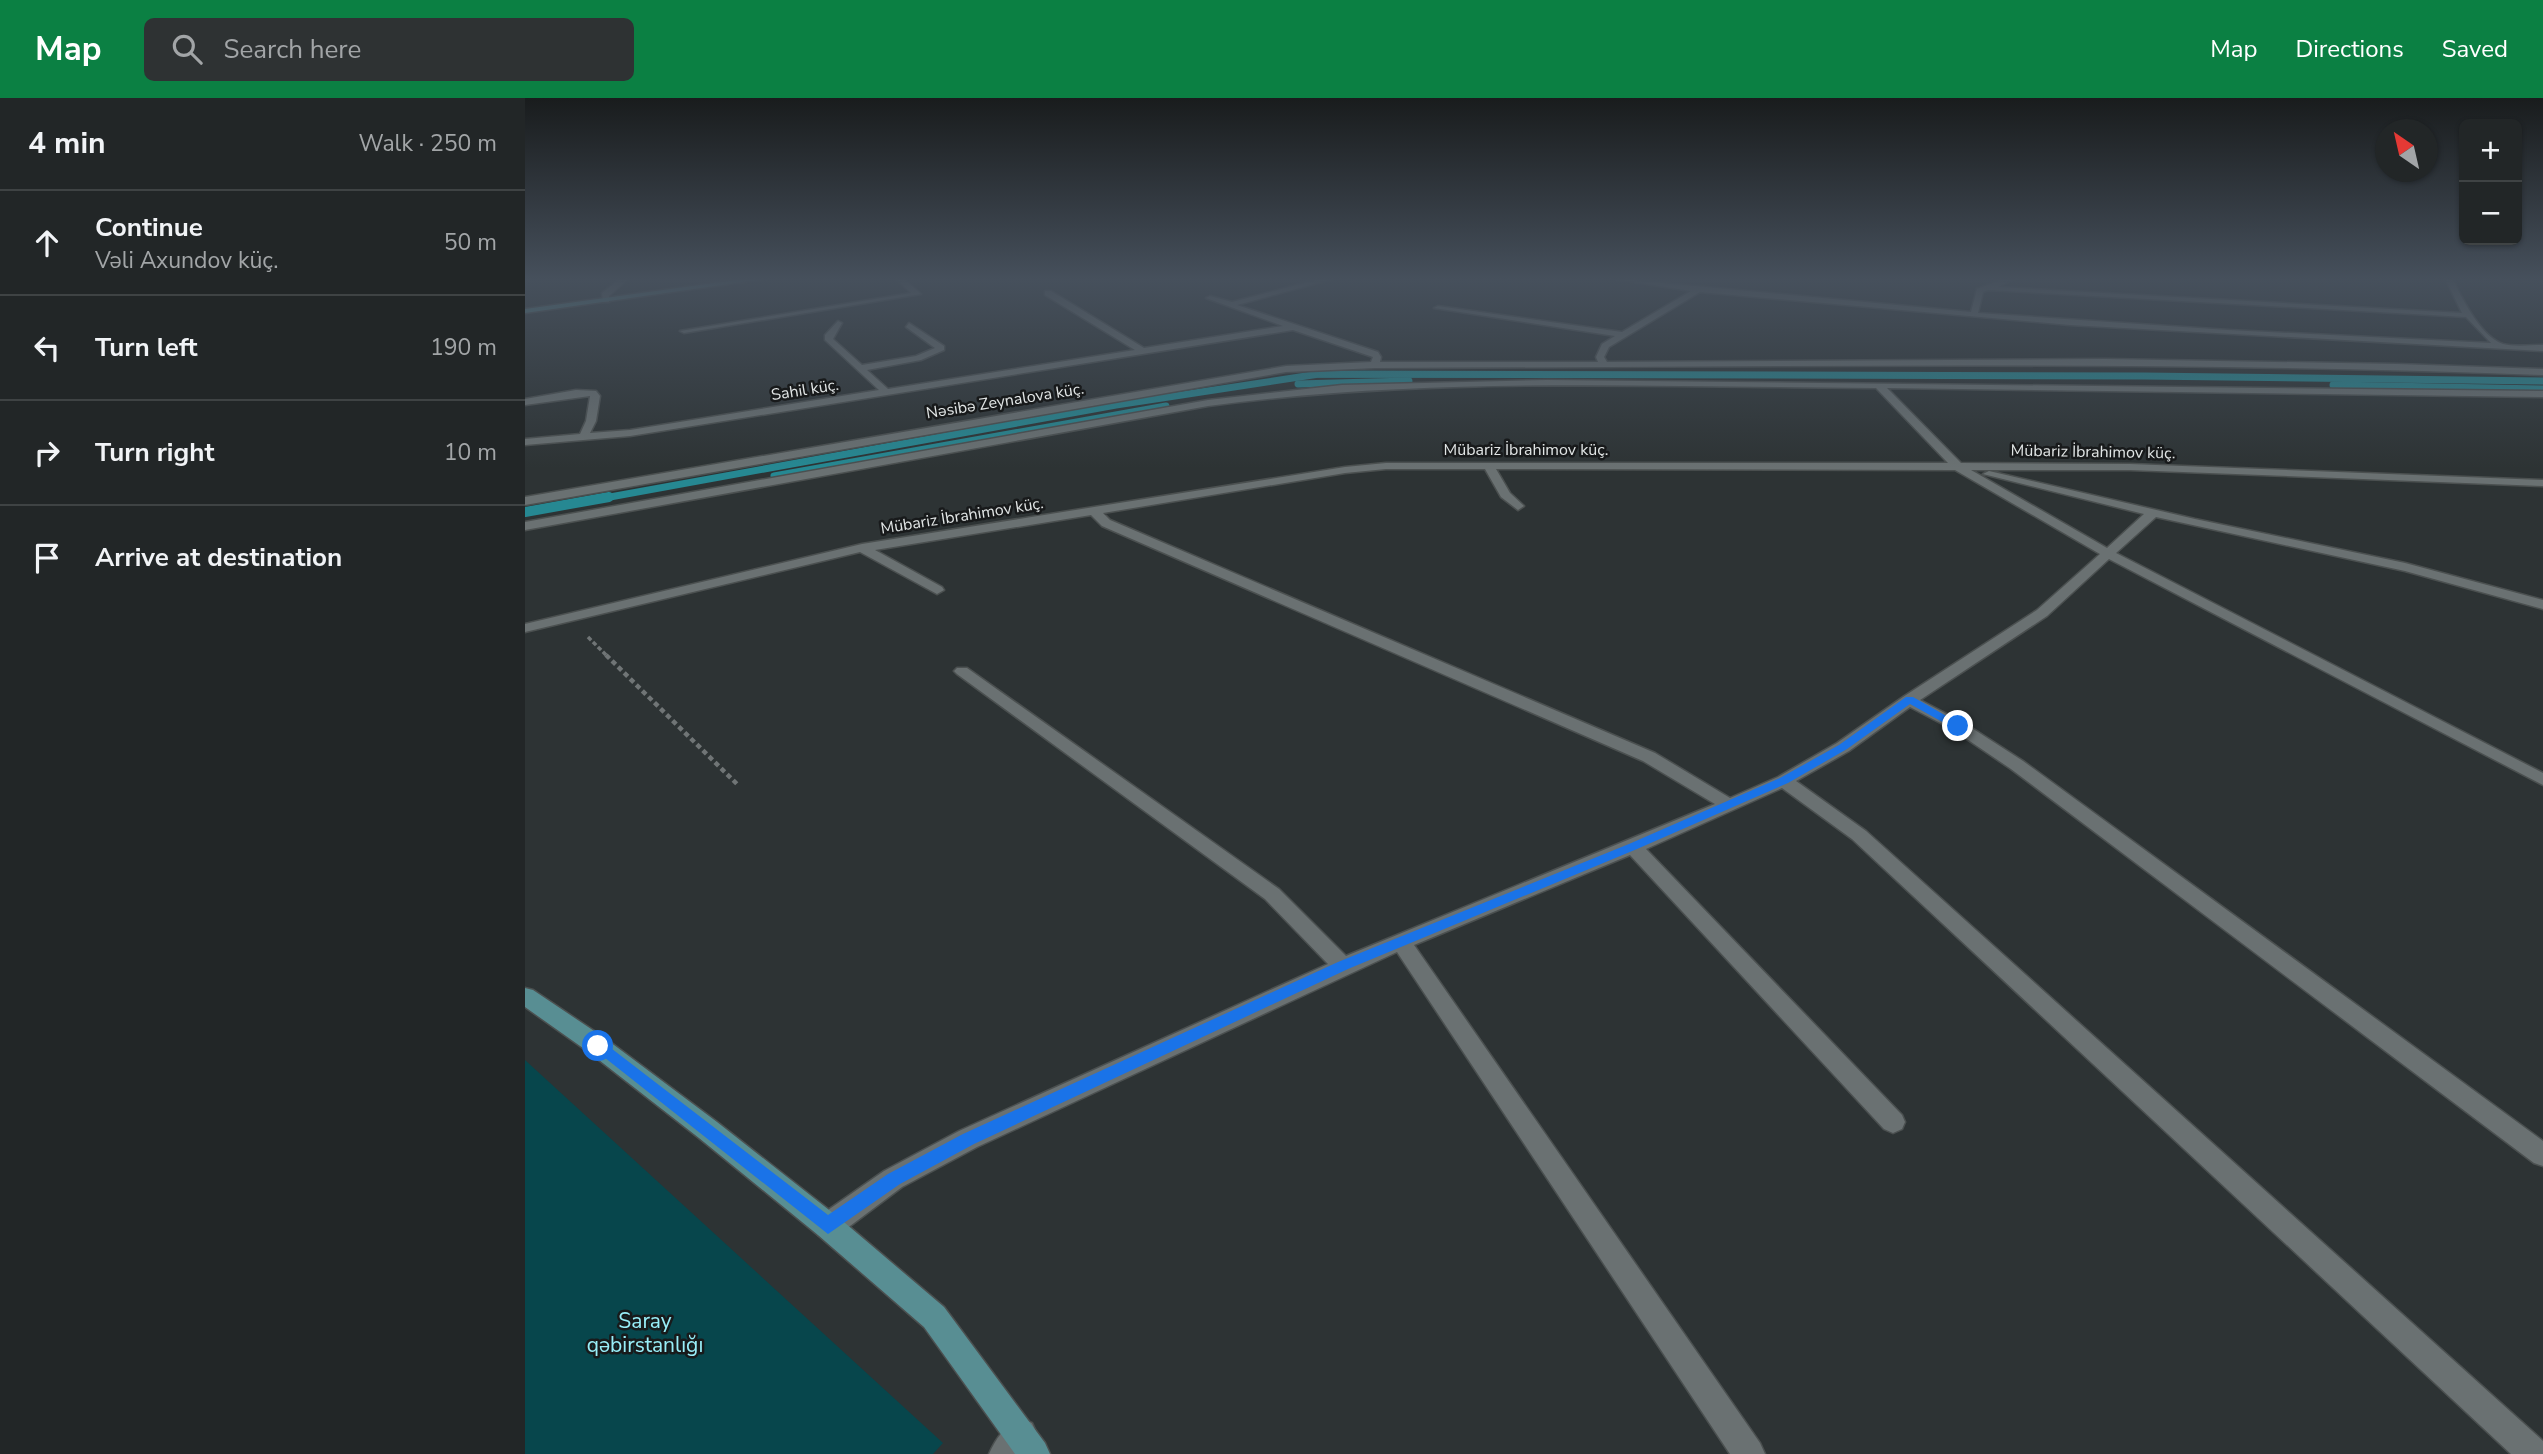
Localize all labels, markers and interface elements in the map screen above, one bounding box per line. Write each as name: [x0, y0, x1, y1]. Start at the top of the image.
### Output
search box: [144, 18, 634, 81]
text: Map: [35, 27, 102, 72]
icon: search: [168, 30, 206, 68]
text: Search here: [224, 32, 361, 67]
text: Map: [2210, 33, 2257, 65]
text: Directions: [2295, 33, 2404, 65]
text: Saved: [2442, 33, 2508, 65]
north arrow: [2375, 119, 2438, 182]
map controls: [2459, 119, 2522, 245]
button: +: [2459, 119, 2522, 182]
text: 4 min: [28, 123, 106, 164]
text: Walk · 250 m: [358, 128, 497, 159]
button: −: [2459, 182, 2522, 245]
text: Continue: [95, 210, 203, 245]
icon: ahead: [28, 224, 66, 262]
text: 50 m: [444, 227, 497, 258]
text: Vəli Axundov küç.: [95, 245, 278, 276]
icon: left: [28, 329, 66, 367]
text: Turn left: [95, 330, 198, 365]
text: 190 m: [430, 332, 497, 363]
street label: Sahil küç.: [770, 374, 840, 406]
street label: Nəsibə Zeynalova küç.: [925, 378, 1085, 424]
icon: right: [28, 434, 66, 472]
text: Turn right: [95, 435, 214, 470]
text: 10 m: [444, 437, 497, 468]
street label: Mübariz İbrahimov küç.: [1444, 439, 1608, 461]
street label: Mübariz İbrahimov küç.: [2010, 440, 2176, 464]
street label: Mübariz İbrahimov küç.: [879, 492, 1045, 540]
icon: arrive: [28, 539, 66, 577]
text: Arrive at destination: [95, 540, 342, 575]
route end: [1942, 710, 1973, 741]
route start: [582, 1030, 613, 1061]
park label: Saray qəbirstanlığı: [587, 1307, 703, 1359]

